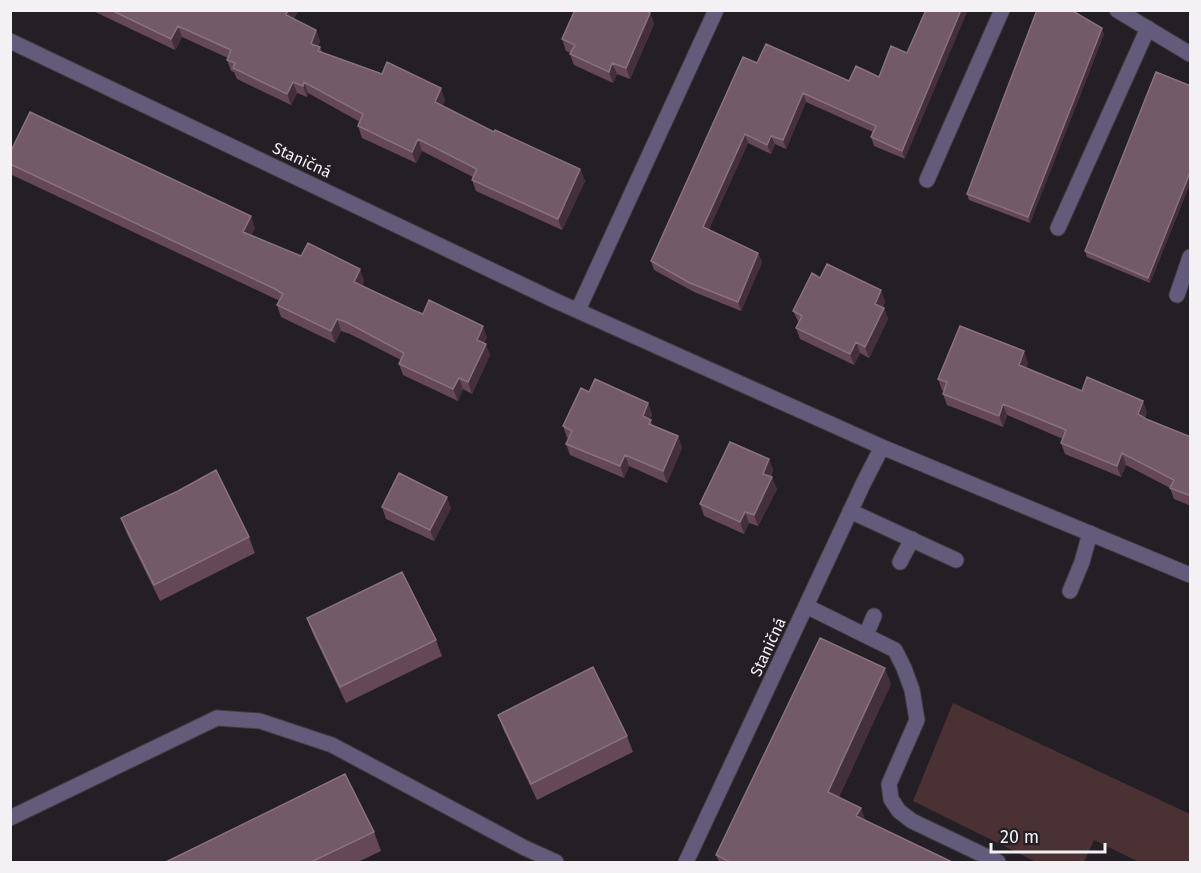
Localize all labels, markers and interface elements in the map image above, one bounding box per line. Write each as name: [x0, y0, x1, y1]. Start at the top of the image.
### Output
street label: Staničná: [270, 138, 334, 182]
street label: Staničná: [746, 615, 790, 679]
scale bar: [991, 816, 1105, 854]
text: 20 m: [1000, 826, 1039, 848]

